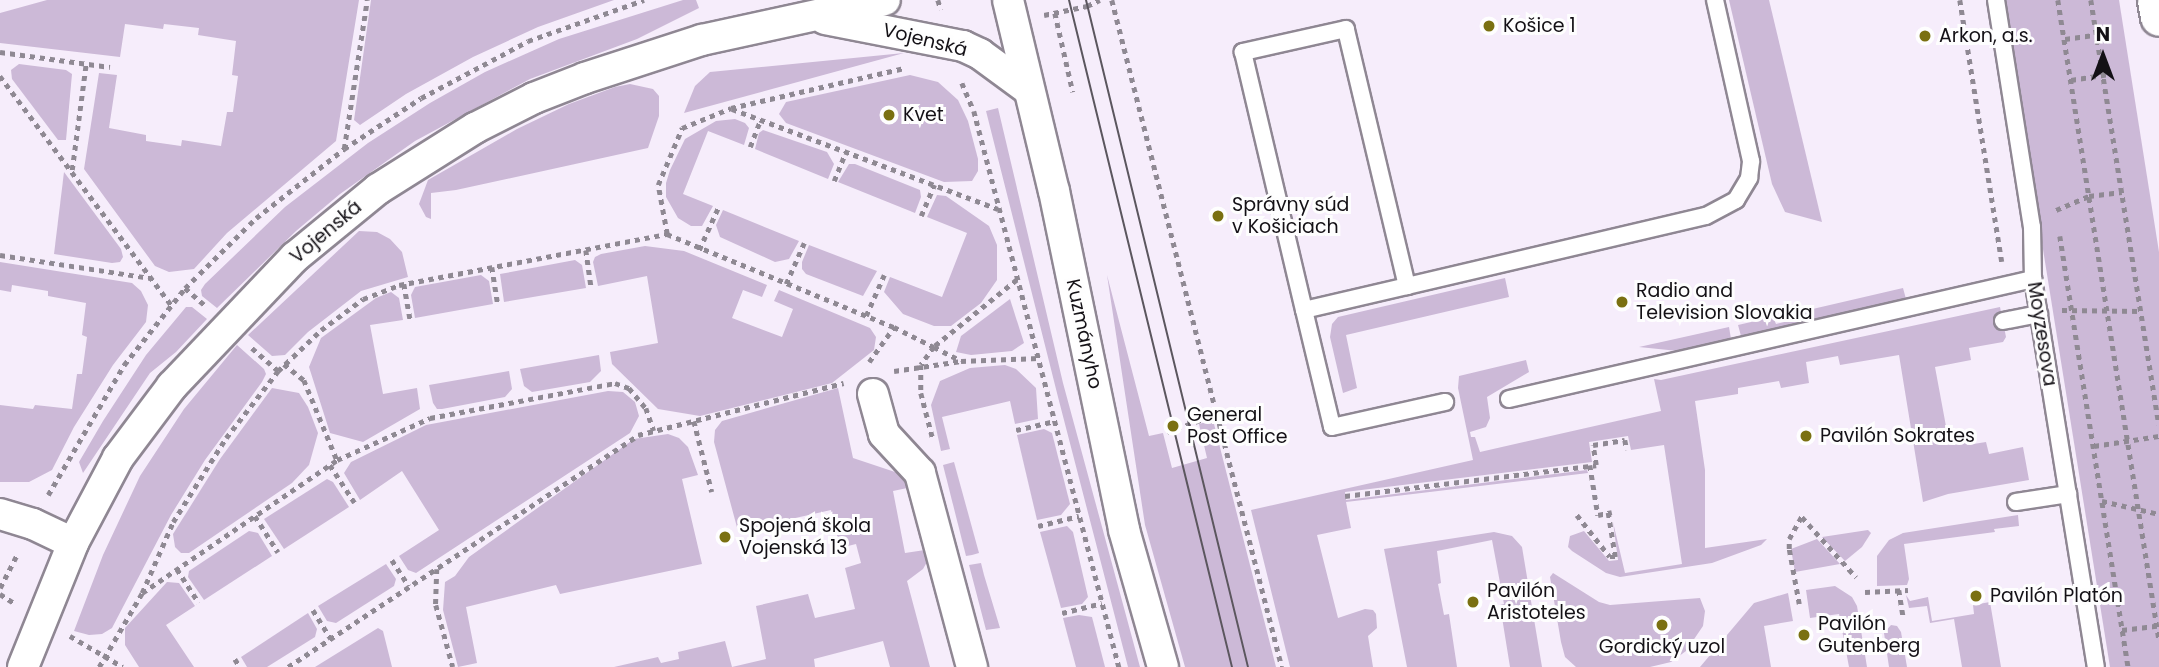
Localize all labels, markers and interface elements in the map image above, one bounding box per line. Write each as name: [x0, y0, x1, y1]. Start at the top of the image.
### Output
place label: Košice 1: [1503, 15, 1576, 37]
marker: Košice 1: [1481, 18, 1497, 34]
street label: Vojenská: [880, 19, 970, 61]
north arrow: [2068, 21, 2138, 91]
text: N: [2096, 21, 2110, 48]
place label: Arkon, a.s.: [1939, 25, 2033, 47]
marker: Arkon, a.s.: [1917, 28, 1933, 44]
place label: Kvet: [903, 104, 944, 126]
marker: Kvet: [881, 107, 897, 123]
place label: Správny súd v Košiciach: [1232, 194, 1349, 238]
street label: Vojenská: [286, 196, 366, 268]
marker: Správny súd v Košiciach: [1210, 208, 1226, 224]
street label: Kuzmányho: [1061, 277, 1107, 391]
place label: Radio and Television Slovakia: [1636, 280, 1813, 324]
street label: Moyzesova: [2023, 280, 2061, 388]
marker: Radio and Television Slovakia: [1614, 294, 1630, 310]
place label: General Post Office: [1187, 404, 1287, 448]
marker: General Post Office: [1165, 418, 1181, 434]
place label: Pavilón Sokrates: [1820, 425, 1975, 447]
marker: Pavilón Sokrates: [1798, 428, 1814, 444]
place label: Spojená škola Vojenská 13: [739, 515, 871, 559]
marker: Spojená škola Vojenská 13: [717, 529, 733, 545]
place label: Pavilón Aristoteles: [1487, 580, 1586, 624]
place label: Pavilón Platón: [1990, 585, 2123, 607]
marker: Pavilón Platón: [1968, 588, 1984, 604]
marker: Pavilón Aristoteles: [1465, 594, 1481, 610]
place label: Pavilón Gutenberg: [1818, 613, 1920, 657]
marker: Gordický uzol: [1654, 617, 1670, 633]
marker: Pavilón Gutenberg: [1796, 627, 1812, 643]
place label: Gordický uzol: [1599, 636, 1725, 658]

